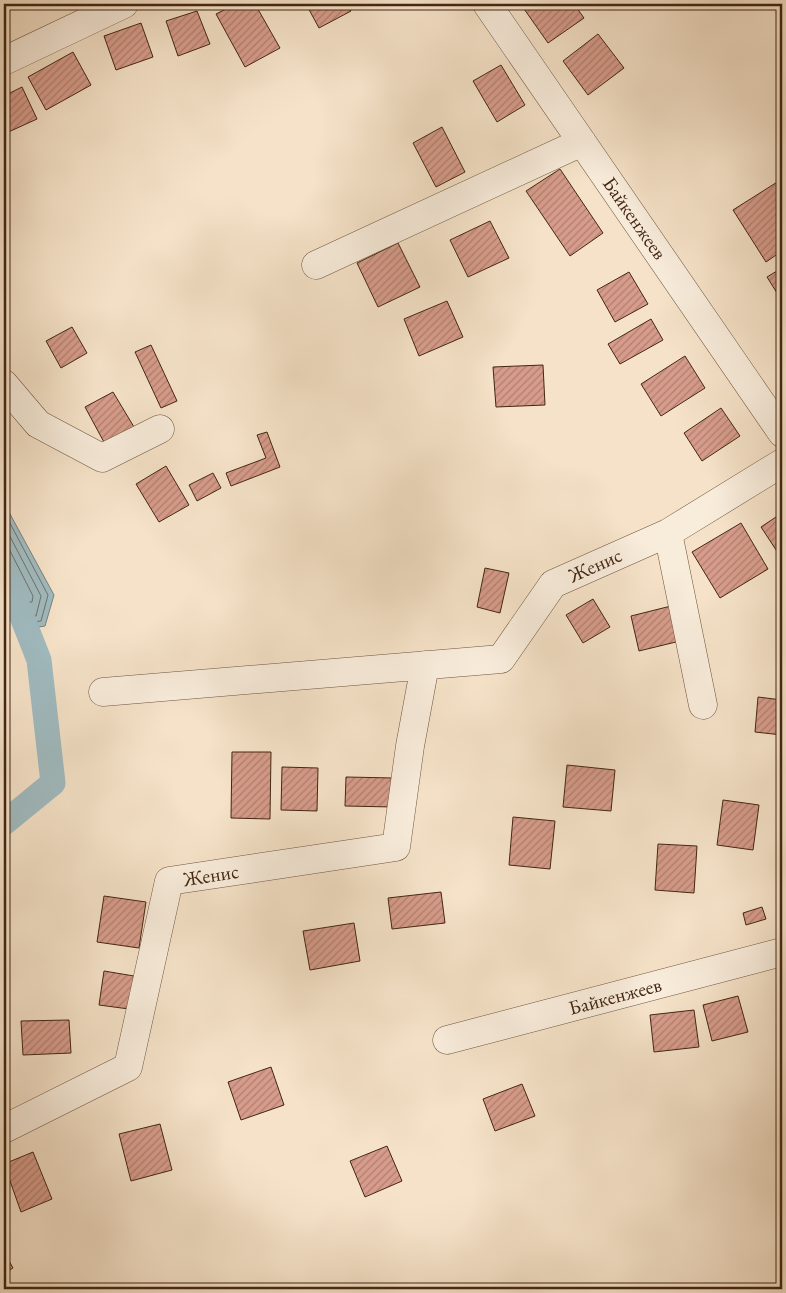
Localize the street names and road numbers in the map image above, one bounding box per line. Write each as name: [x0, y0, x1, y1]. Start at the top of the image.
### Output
street label: Байкенжеев: [597, 172, 673, 264]
street label: Женис: [563, 542, 626, 589]
street label: Женис: [180, 858, 241, 892]
street label: Байкенжеев: [566, 971, 664, 1021]

